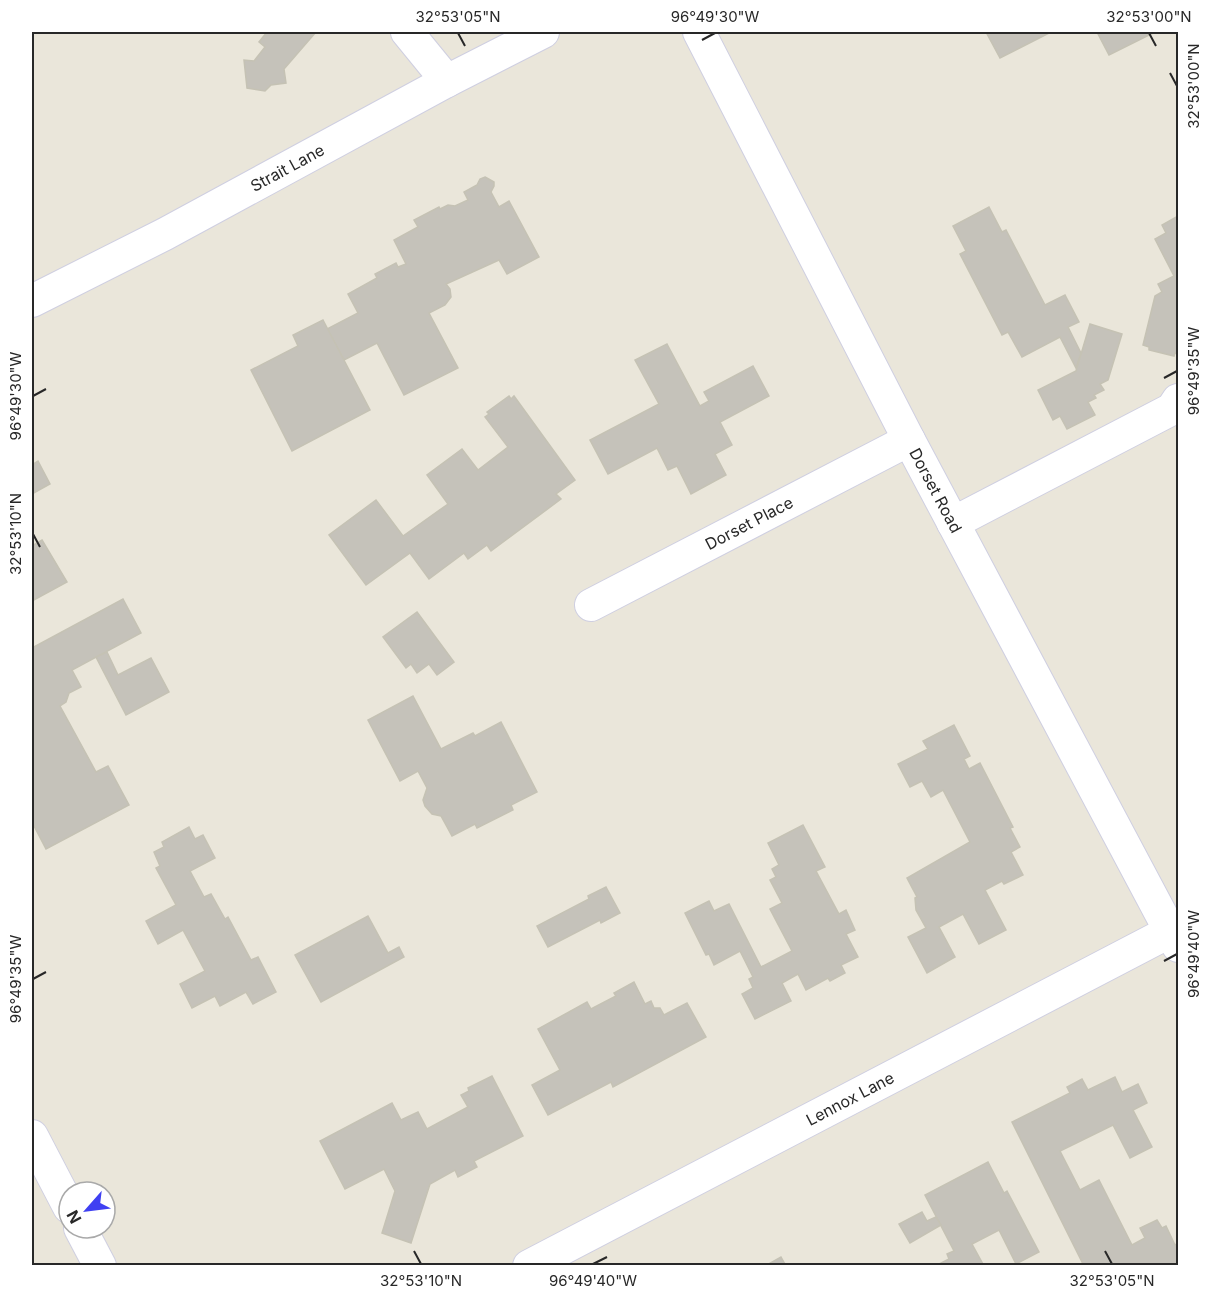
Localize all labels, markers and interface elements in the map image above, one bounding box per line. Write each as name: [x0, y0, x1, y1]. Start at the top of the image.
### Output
text: 32°53'05"N: [416, 7, 501, 26]
text: 96°49'30"W: [671, 7, 760, 26]
text: 32°53'00"N: [1106, 7, 1192, 26]
text: 32°53'00"N: [1184, 43, 1203, 129]
street label: Strait Lane: [247, 140, 328, 196]
text: 96°49'35"W: [1184, 327, 1203, 415]
text: 96°49'30"W: [6, 351, 25, 440]
street label: Dorset Road: [905, 445, 967, 536]
street label: Dorset Place: [702, 492, 796, 554]
text: 32°53'10"N: [6, 493, 25, 575]
text: 96°49'40"W: [1184, 910, 1203, 998]
text: 96°49'35"W: [6, 935, 25, 1023]
street label: Lennox Lane: [803, 1067, 897, 1130]
north arrow: [57, 1180, 117, 1240]
text: N: [62, 1207, 85, 1227]
text: 32°53'10"N: [380, 1271, 462, 1290]
text: 96°49'40"W: [549, 1271, 637, 1290]
text: 32°53'05"N: [1070, 1271, 1155, 1290]

